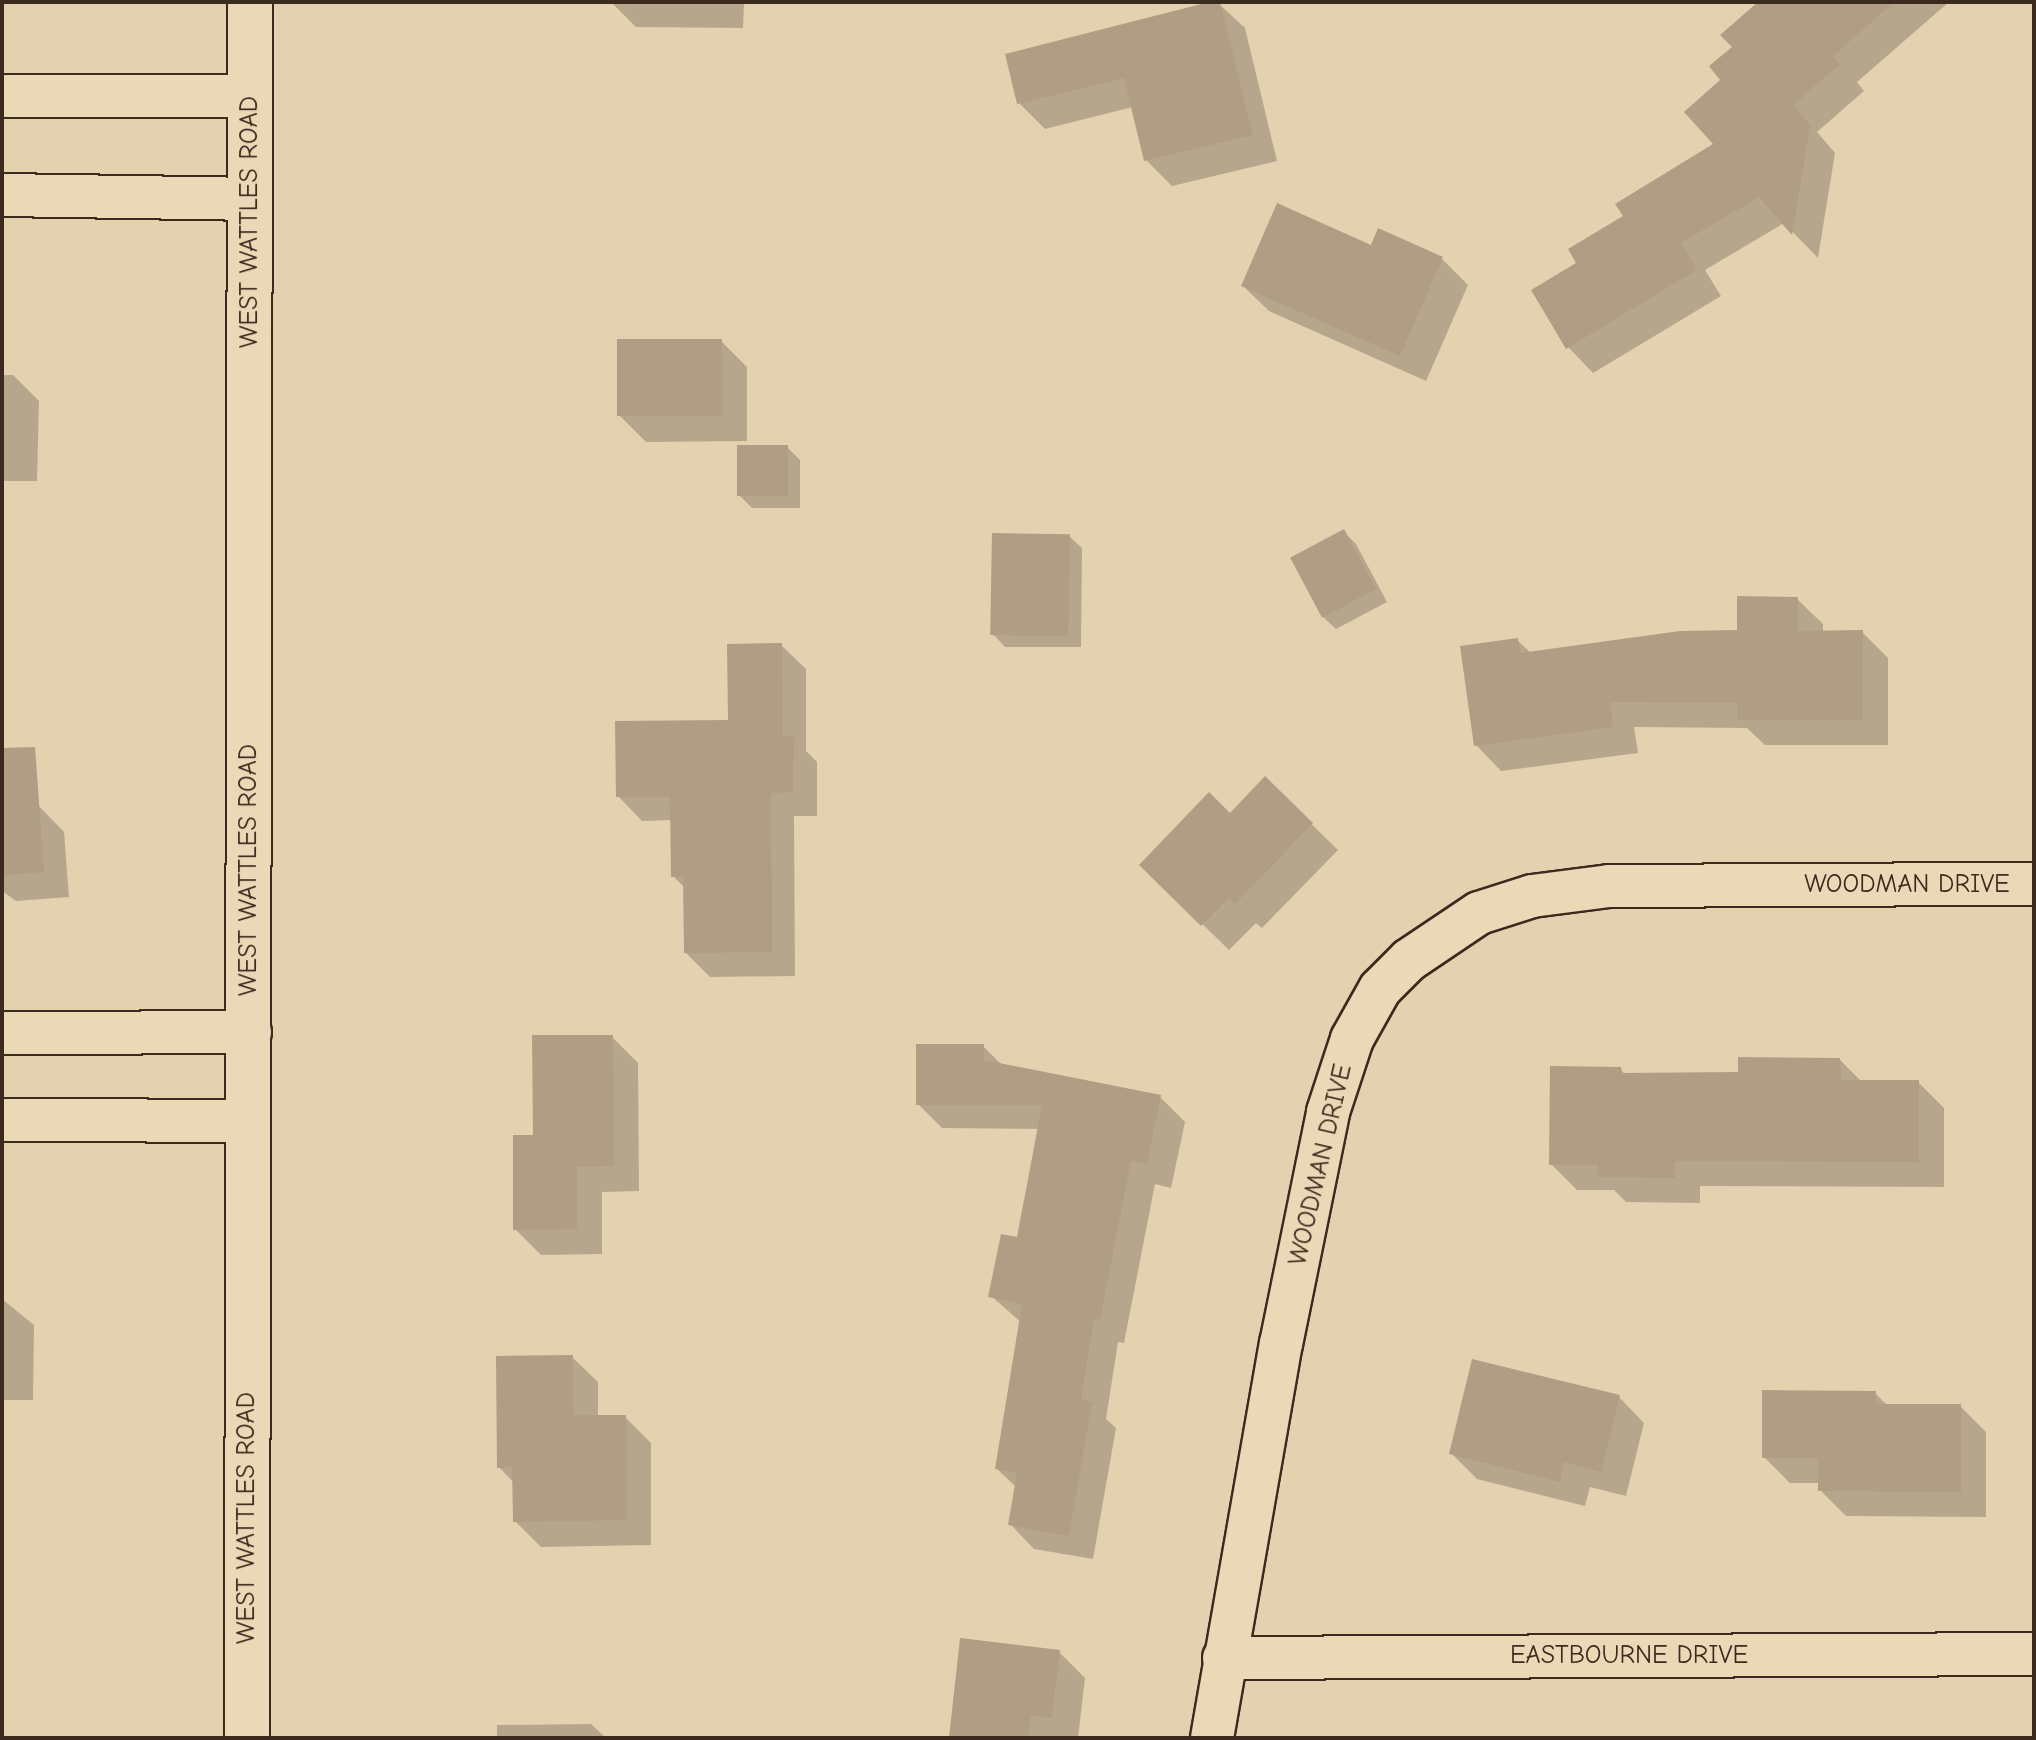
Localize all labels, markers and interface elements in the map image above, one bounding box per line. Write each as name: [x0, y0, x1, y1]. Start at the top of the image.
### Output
street label: WEST WATTLES ROAD: [234, 96, 266, 348]
street label: WEST WATTLES ROAD: [233, 744, 265, 996]
street label: WOODMAN DRIVE: [1804, 869, 2010, 901]
street label: WOODMAN DRIVE: [1283, 1061, 1359, 1269]
street label: WEST WATTLES ROAD: [231, 1392, 263, 1644]
street label: EASTBOURNE DRIVE: [1510, 1640, 1748, 1672]

